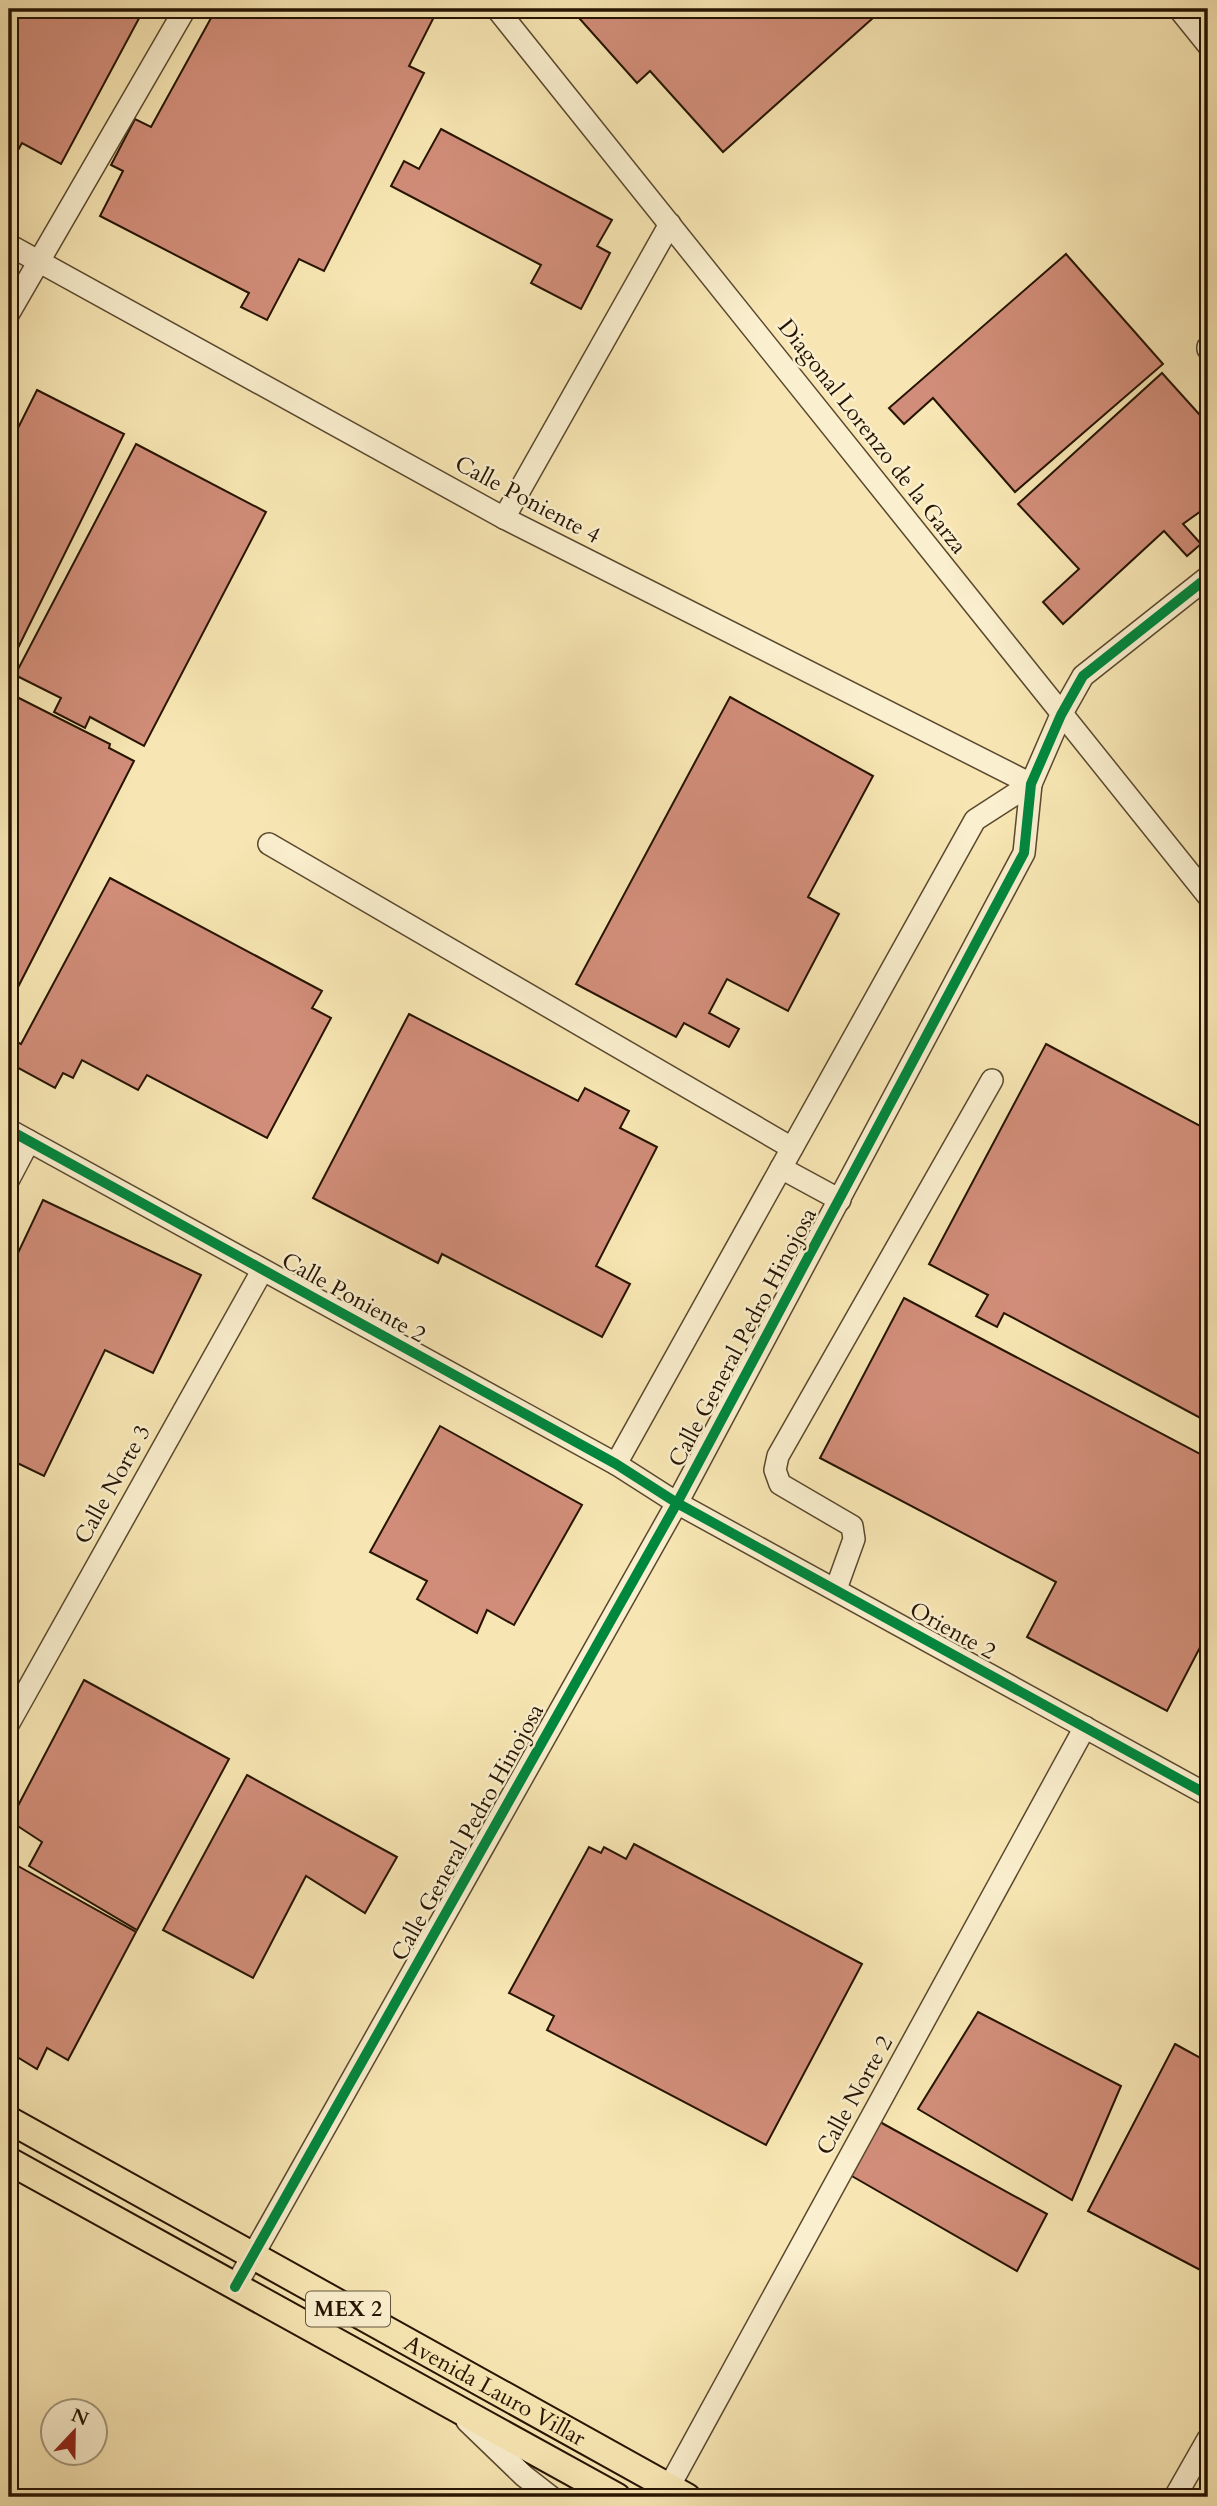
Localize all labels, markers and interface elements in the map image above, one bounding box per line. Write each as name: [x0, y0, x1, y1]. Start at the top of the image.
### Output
street label: Diagonal Lorenzo de la Garza: [771, 312, 974, 560]
street label: Calle Poniente 4: [450, 448, 606, 551]
street label: Calle General Pedro Hinojosa: [661, 1202, 824, 1472]
street label: Calle Poniente 2: [276, 1245, 432, 1350]
street label: Calle Norte 3: [67, 1419, 158, 1549]
street label: Oriente 2: [904, 1594, 1001, 1667]
street label: Calle General Pedro Hinojosa: [384, 1698, 551, 1966]
street label: Calle Norte 2: [809, 2030, 900, 2160]
road number: MEX 2: [306, 2292, 390, 2326]
street label: Avenida Lauro Villar: [398, 2328, 592, 2454]
north arrow: [38, 2398, 108, 2468]
text: N: [67, 2402, 93, 2432]

